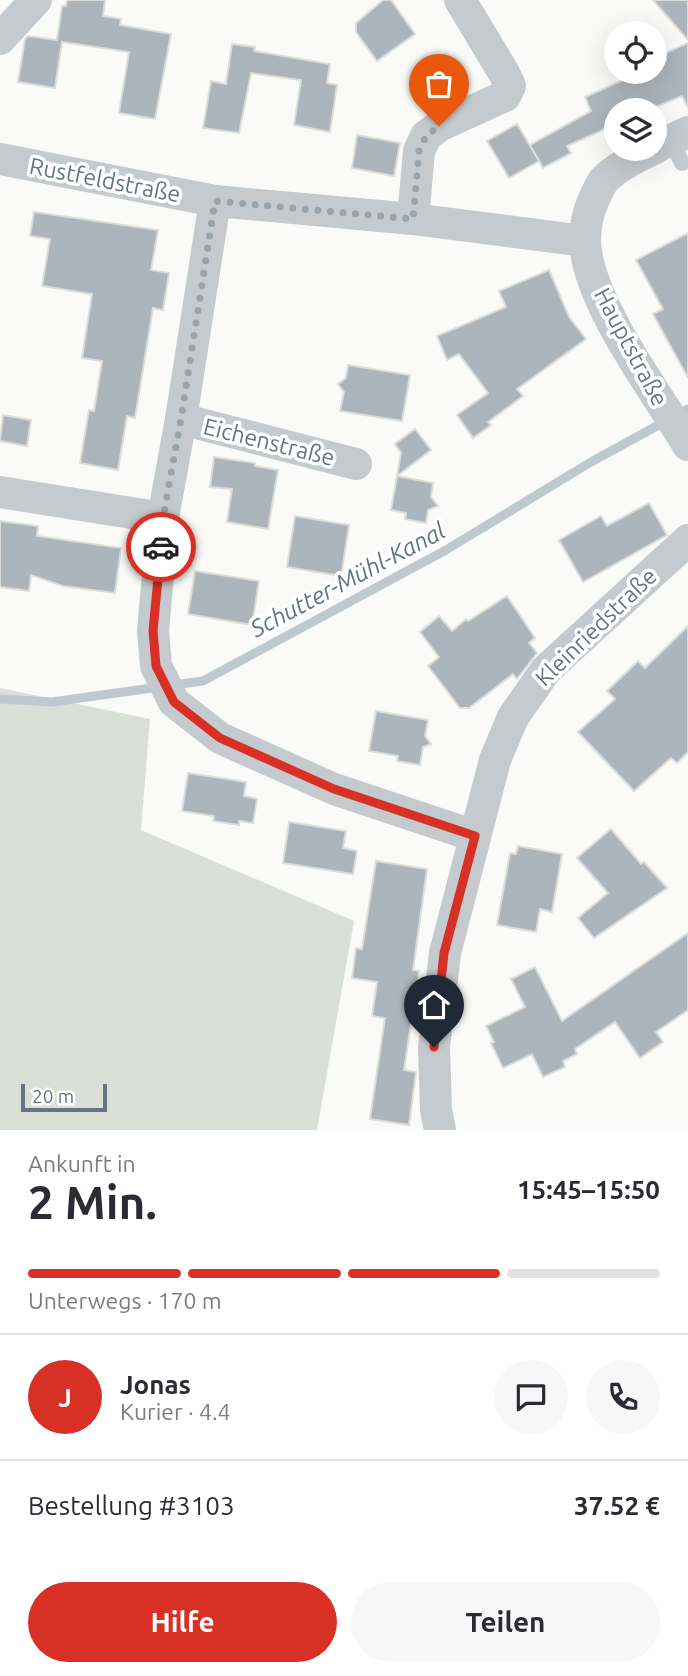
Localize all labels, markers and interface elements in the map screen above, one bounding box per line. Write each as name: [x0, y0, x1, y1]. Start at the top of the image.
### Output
map controls: [604, 21, 667, 161]
button: locate: [604, 21, 667, 84]
pin: [409, 54, 469, 126]
icon: bag: [420, 65, 458, 103]
button: layers: [604, 98, 667, 161]
street label: Rustfeldstraße: [27, 153, 183, 206]
street label: Hauptstraße: [590, 284, 673, 410]
street label: Eichenstraße: [201, 413, 337, 470]
courier: [126, 512, 196, 582]
water label: Schutter-Mühl-Kanal: [245, 517, 450, 643]
icon: car: [142, 528, 180, 566]
street label: Kleinriedstraße: [530, 563, 661, 691]
pin: [404, 975, 464, 1047]
icon: home: [415, 986, 453, 1024]
scale bar: [21, 1081, 107, 1113]
text: 20 m: [32, 1085, 74, 1107]
text: Ankunft in: [28, 1151, 136, 1176]
text: 15:45–15:50: [517, 1175, 660, 1204]
text: 2 Min.: [28, 1176, 157, 1228]
text: Unterwegs · 170 m: [28, 1288, 222, 1313]
button: chat: [494, 1360, 568, 1434]
button: phone: [586, 1360, 660, 1434]
text: Jonas: [120, 1370, 191, 1399]
text: J: [58, 1383, 72, 1412]
text: Kurier · 4.4: [120, 1399, 231, 1424]
text: Bestellung #3103: [28, 1491, 235, 1520]
text: 37.52 €: [574, 1491, 660, 1520]
button: Hilfe: [28, 1582, 337, 1662]
button: Teilen: [351, 1582, 660, 1662]

